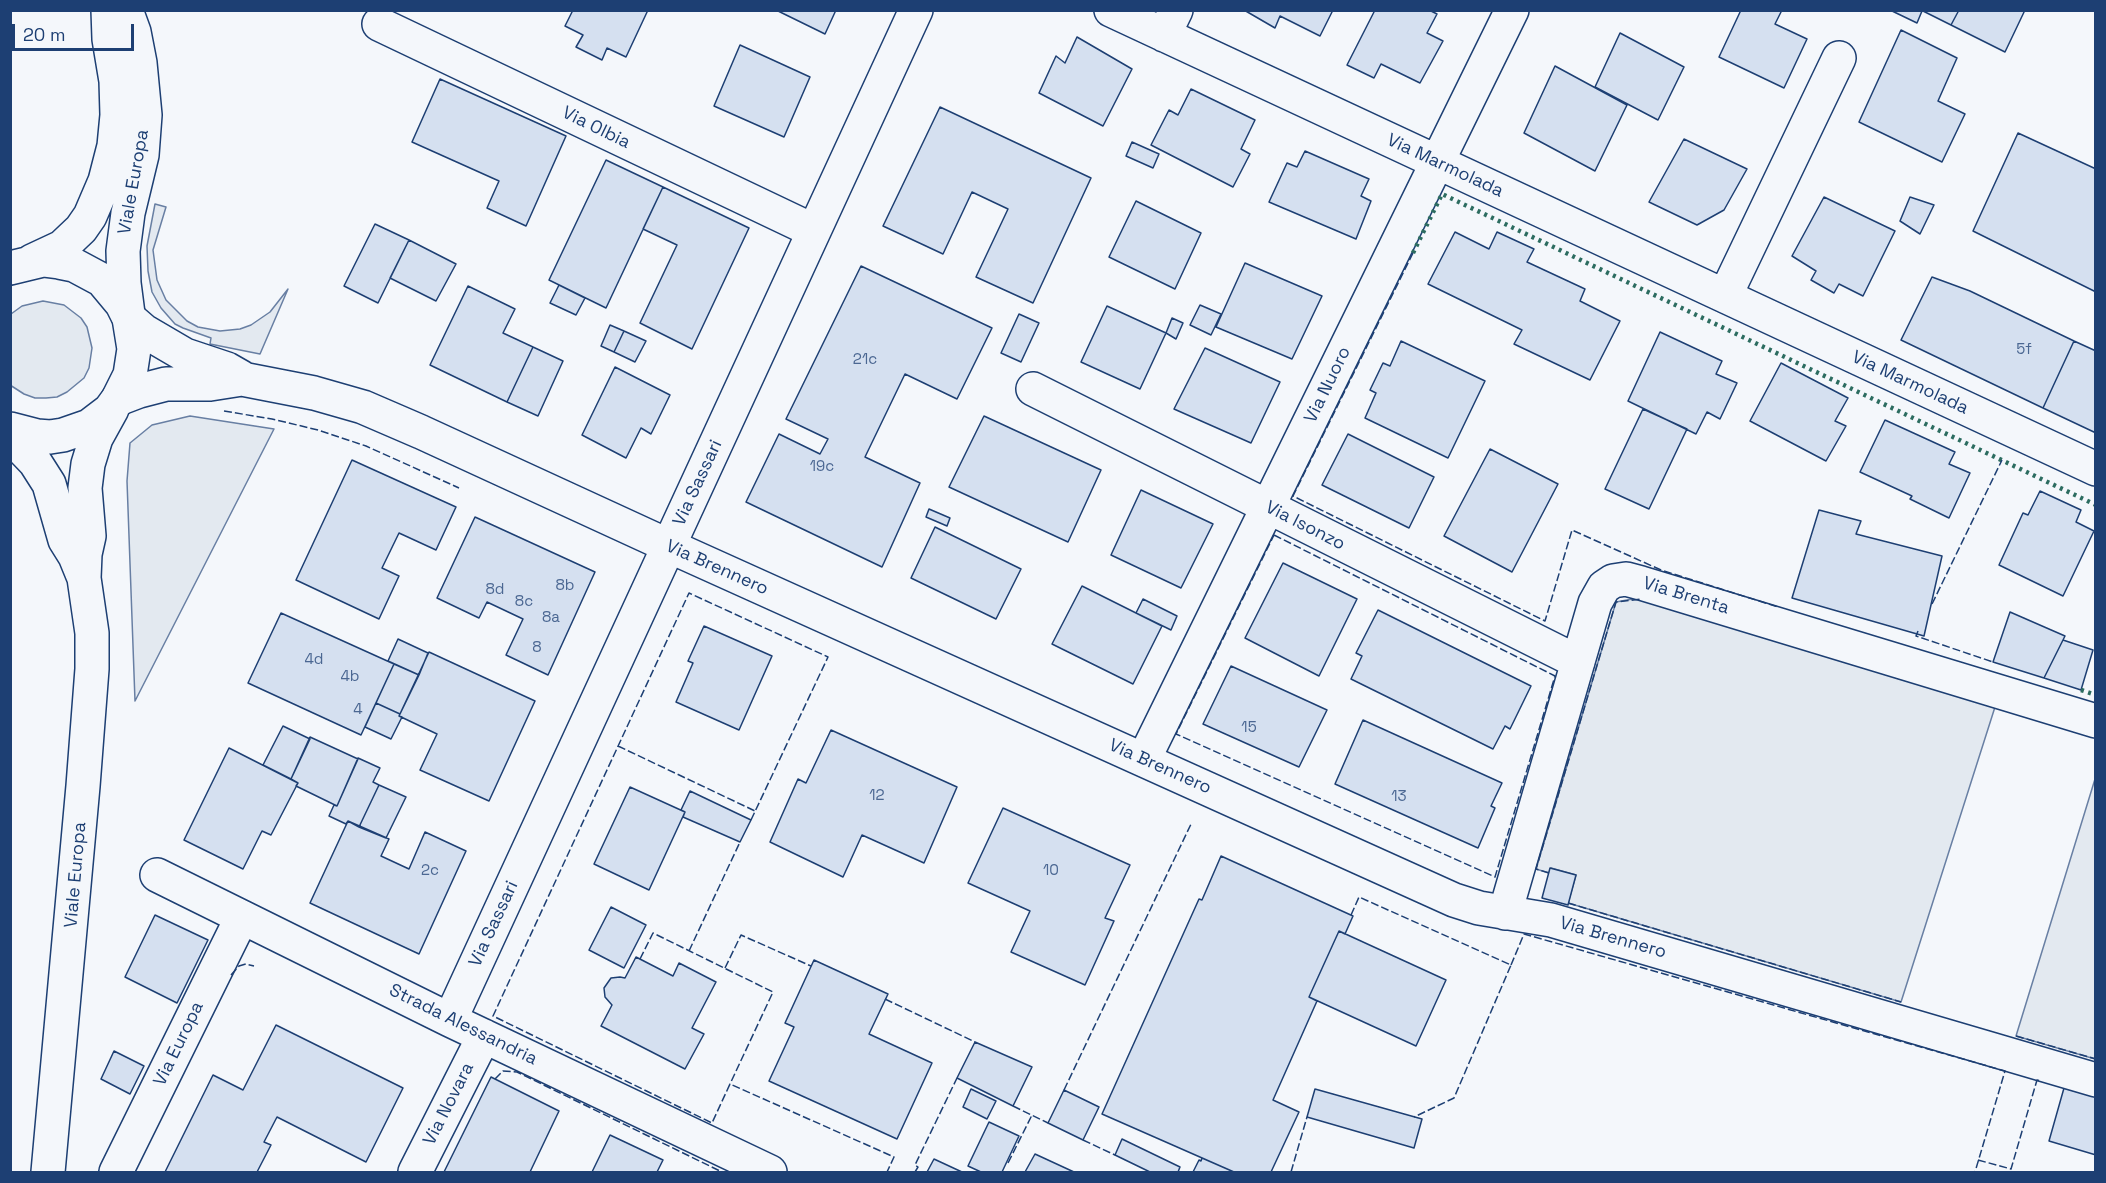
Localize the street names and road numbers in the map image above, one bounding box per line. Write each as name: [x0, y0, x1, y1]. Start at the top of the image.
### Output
street label: Via Olbia: [558, 102, 634, 154]
street label: Viale Europa: [114, 128, 154, 236]
street label: Via Marmolada: [1383, 130, 1507, 202]
street label: Via Nuoro: [1300, 343, 1356, 427]
street label: Via Marmolada: [1848, 347, 1972, 419]
street label: Via Sassari: [669, 437, 727, 529]
street label: Via Isonzo: [1261, 497, 1349, 555]
street label: Via Brennero: [662, 536, 772, 600]
street label: Via Brenta: [1640, 573, 1732, 619]
street label: Via Brennero: [1105, 735, 1215, 799]
street label: Viale Europa: [61, 821, 91, 929]
street label: Via Sassari: [465, 878, 523, 970]
street label: Via Brennero: [1557, 912, 1669, 964]
street label: Strada Alessandria: [385, 980, 541, 1070]
street label: Via Europa: [149, 998, 209, 1090]
street label: Via Novara: [419, 1059, 479, 1149]

